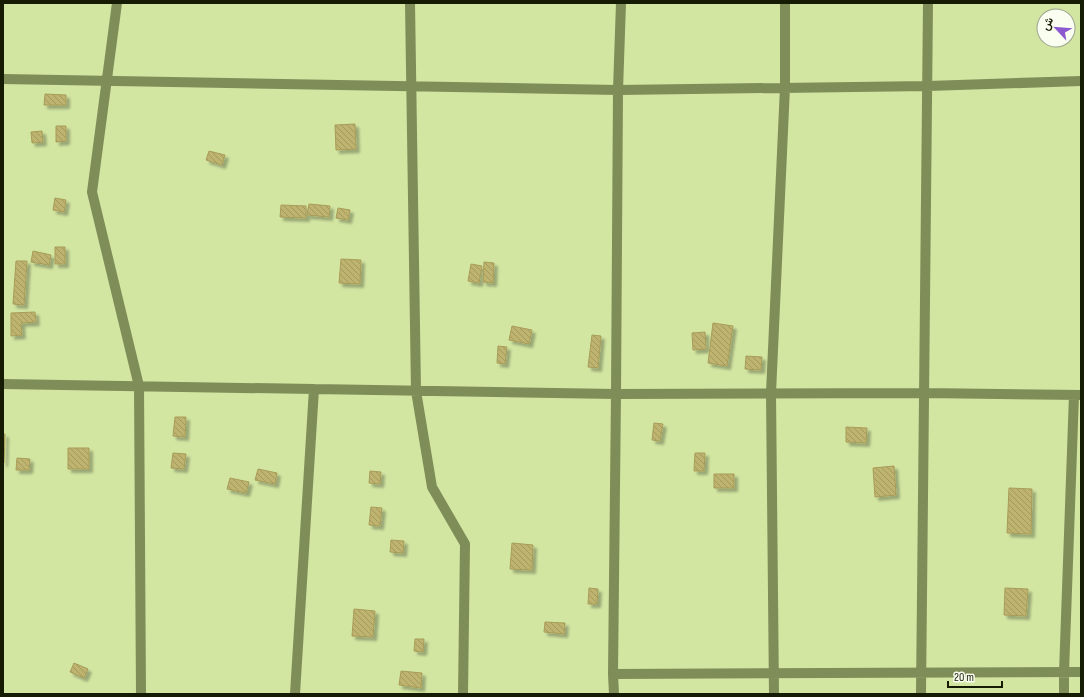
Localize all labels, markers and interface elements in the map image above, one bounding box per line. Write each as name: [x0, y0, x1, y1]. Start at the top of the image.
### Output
north arrow: [1036, 8, 1076, 48]
text: ش: [1039, 15, 1056, 33]
scale bar: [948, 663, 1002, 689]
text: 20 m: [954, 670, 974, 685]

